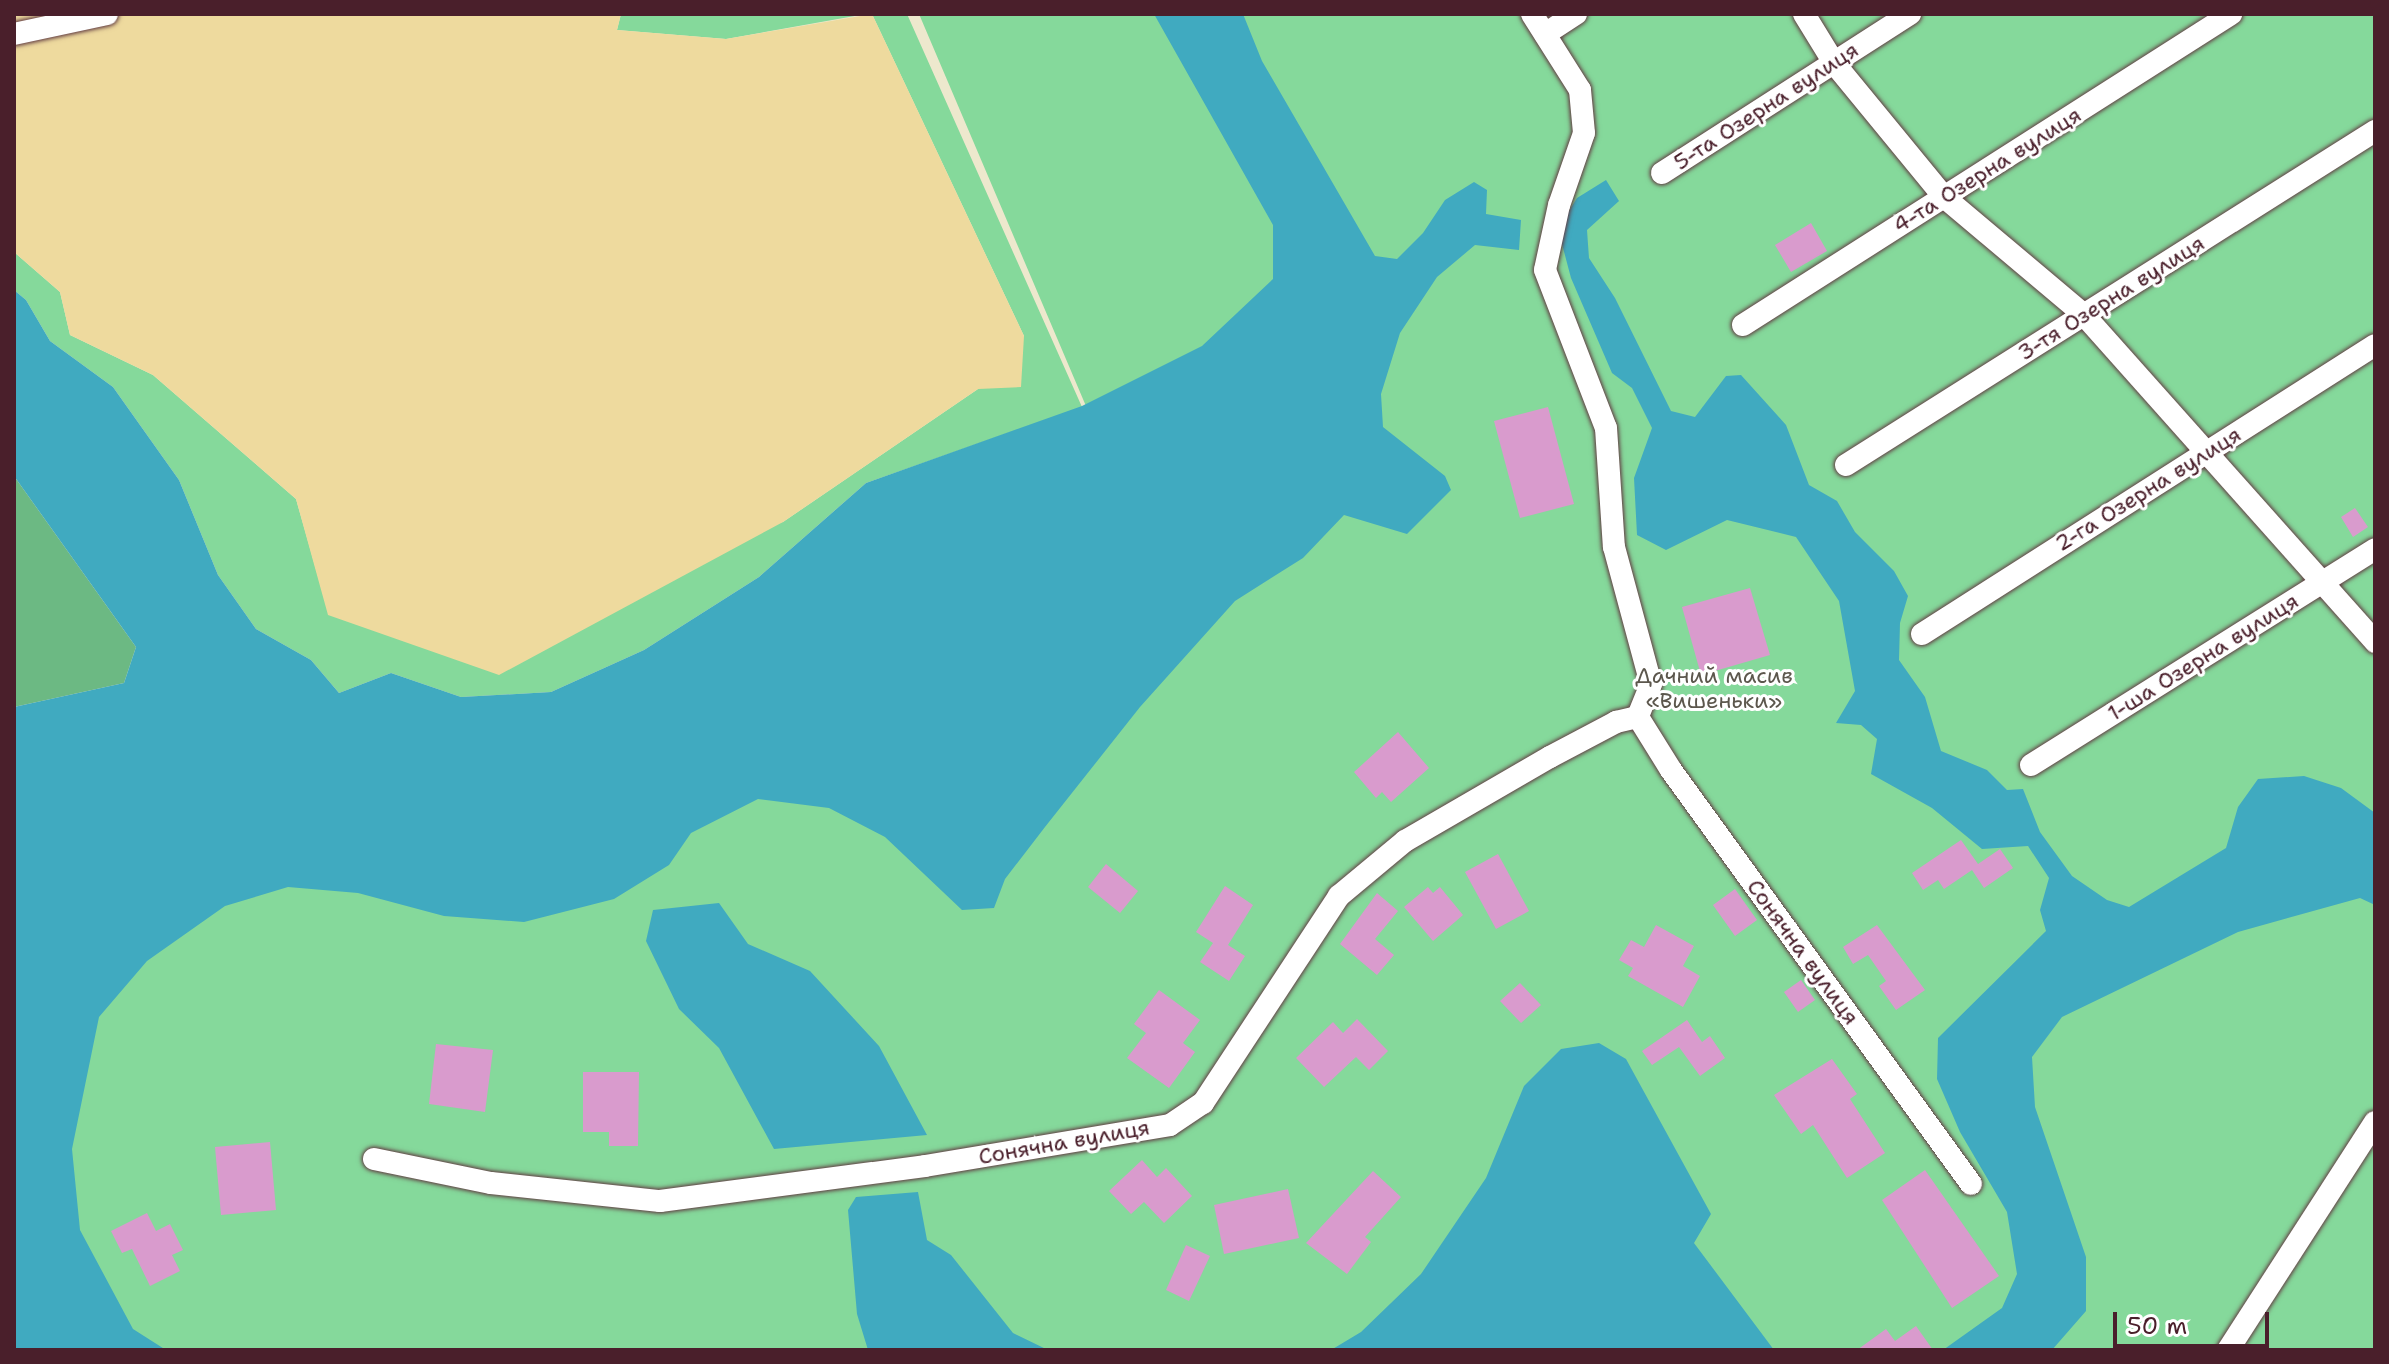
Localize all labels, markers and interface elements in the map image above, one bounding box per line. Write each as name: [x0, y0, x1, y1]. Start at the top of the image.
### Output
street label: 5-та Озерна вулиця: [1669, 36, 1863, 176]
street label: 4-та Озерна вулиця: [1888, 101, 2086, 239]
street label: 3-тя Озерна вулиця: [2013, 230, 2209, 366]
street label: 2-га Озерна вулиця: [2050, 421, 2246, 557]
street label: 1-ша Озерна вулиця: [2103, 588, 2303, 726]
park label: Дачний масив «Вишеньки»: [1635, 662, 1793, 714]
street label: Сонячна вулиця: [1741, 874, 1865, 1030]
street label: Сонячна вулиця: [976, 1114, 1152, 1170]
scale bar: [2117, 1296, 2273, 1346]
text: 50 m: [2127, 1310, 2187, 1342]

